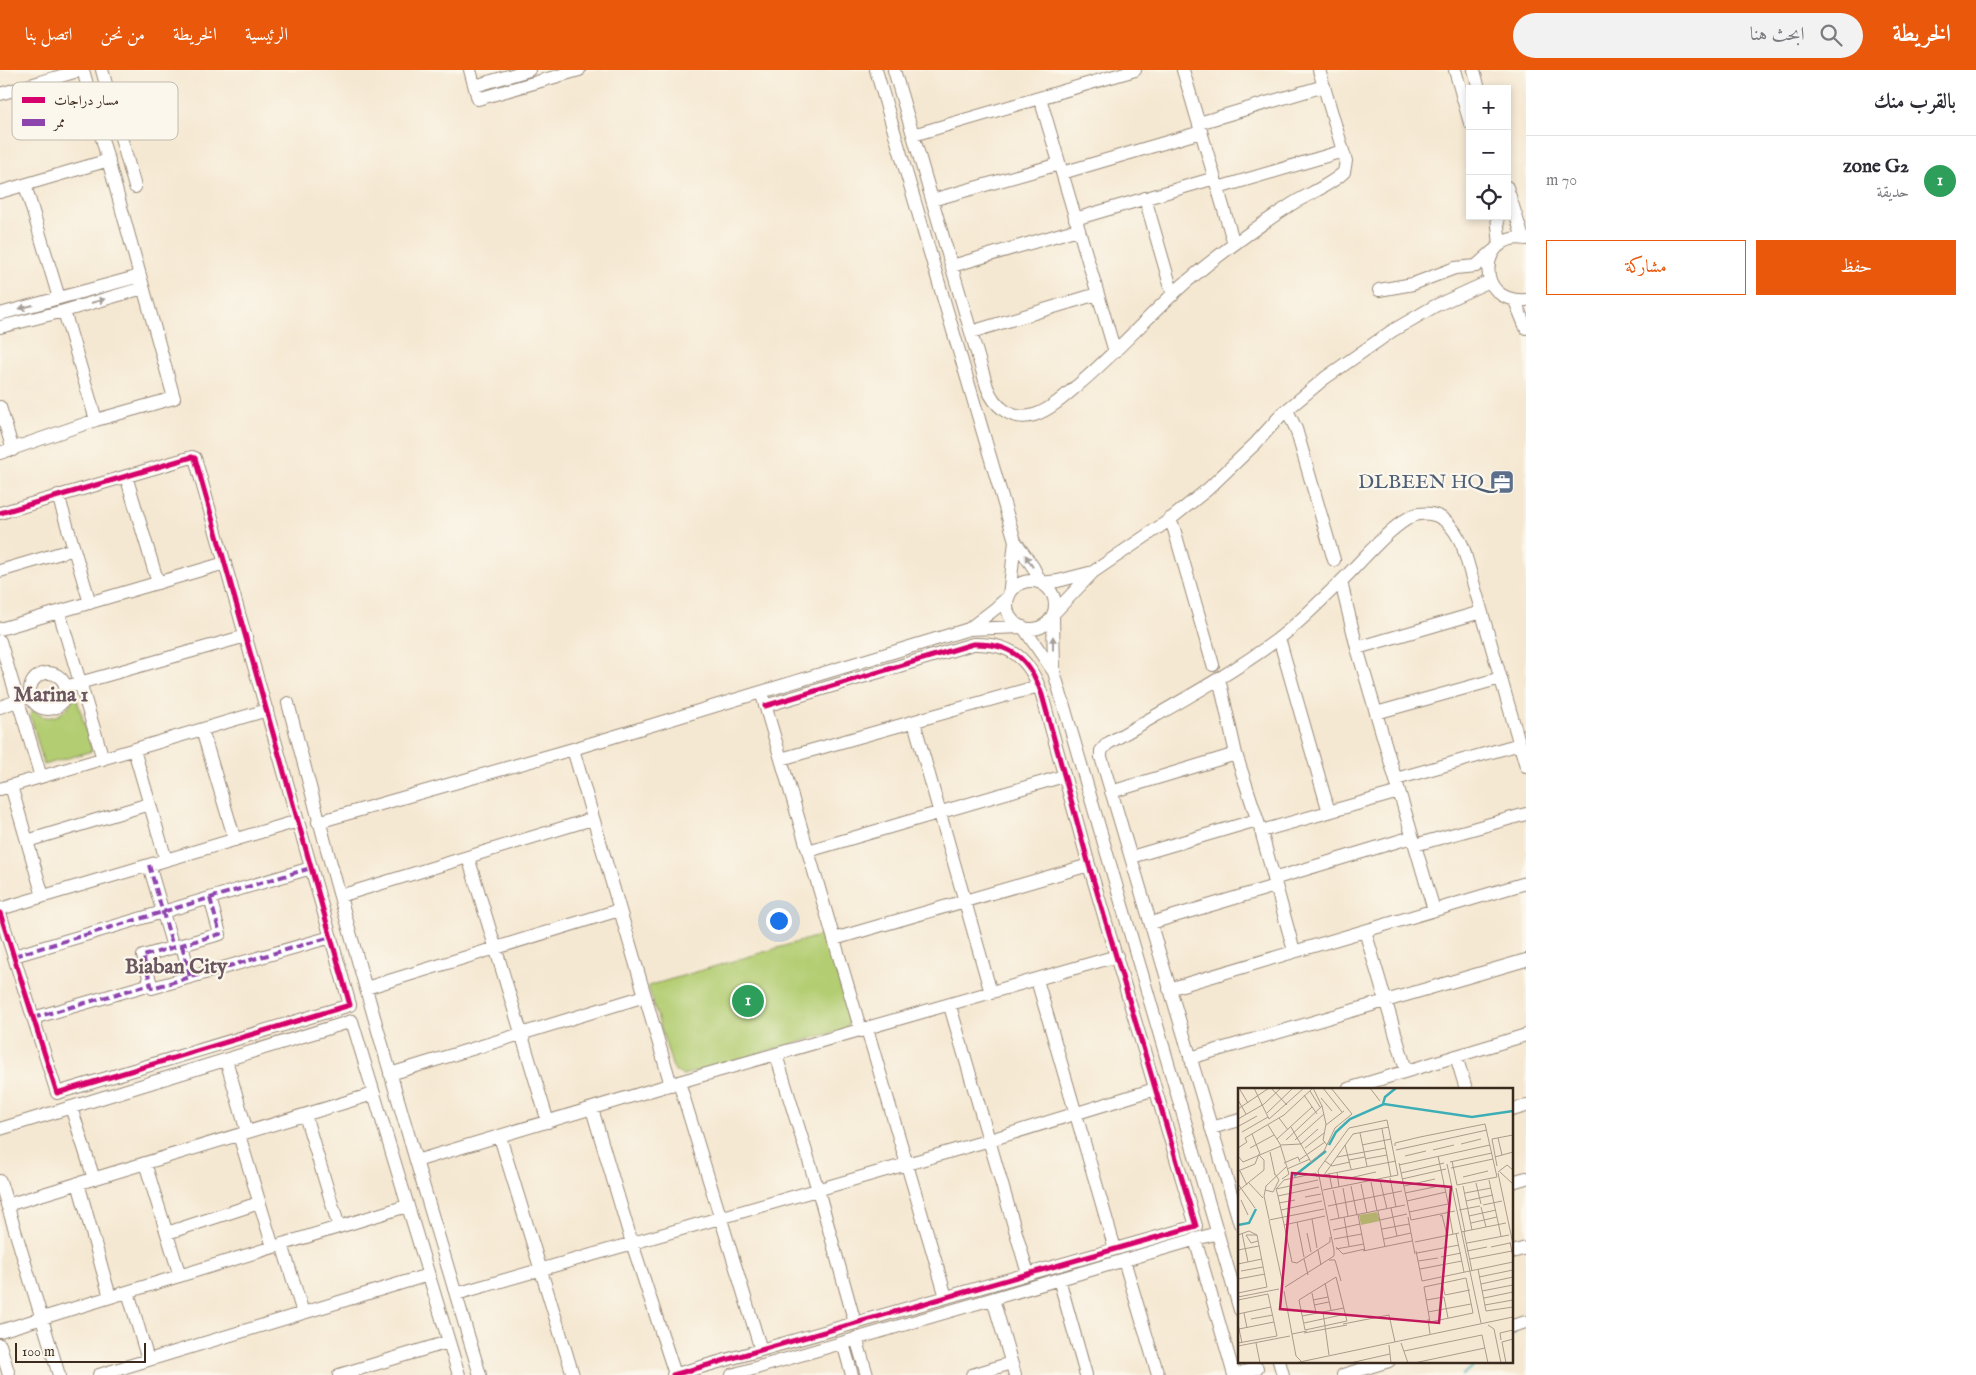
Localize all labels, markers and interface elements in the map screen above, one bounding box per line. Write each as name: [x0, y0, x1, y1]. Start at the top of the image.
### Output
search box: [1513, 13, 1863, 58]
text: الخريطة: [1893, 19, 1951, 50]
icon: search: [1817, 21, 1845, 49]
text: ابحث هنا: [1750, 23, 1805, 47]
text: اتصل بنا: [25, 24, 72, 47]
text: من نحن: [100, 24, 145, 47]
text: الخريطة: [173, 24, 217, 47]
text: الرئيسية: [245, 24, 288, 47]
legend: [12, 82, 178, 140]
map controls: [1466, 85, 1511, 220]
button: +: [1466, 85, 1511, 130]
text: بالقرب منك: [1874, 89, 1956, 116]
text: مسار دراجات: [54, 92, 119, 110]
text: ممر: [52, 114, 65, 132]
button: −: [1466, 130, 1511, 175]
text: zone G2: [1843, 155, 1909, 179]
text: 70 m: [1546, 171, 1577, 191]
text: 1: [1937, 171, 1943, 191]
button: locate: [1466, 175, 1511, 220]
text: حديقة: [1877, 183, 1909, 203]
button: مشاركة: [1546, 240, 1746, 295]
button: حفظ: [1756, 240, 1956, 295]
one-way arrow: [90, 297, 105, 305]
one-way arrow: [18, 303, 33, 311]
office icon: DLBEEN HQ: [1489, 469, 1515, 495]
place label: DLBEEN HQ: [1358, 470, 1499, 495]
one-way arrow: [1024, 555, 1034, 568]
one-way arrow: [1049, 635, 1057, 651]
district label: Marina 1: [14, 682, 89, 709]
your location: [766, 908, 792, 934]
district label: Biaban City: [125, 954, 228, 981]
pin: 1: [732, 982, 764, 1020]
inset map: [1238, 1088, 1514, 1362]
scale bar: [15, 1340, 146, 1363]
text: 100 m: [22, 1343, 55, 1361]

